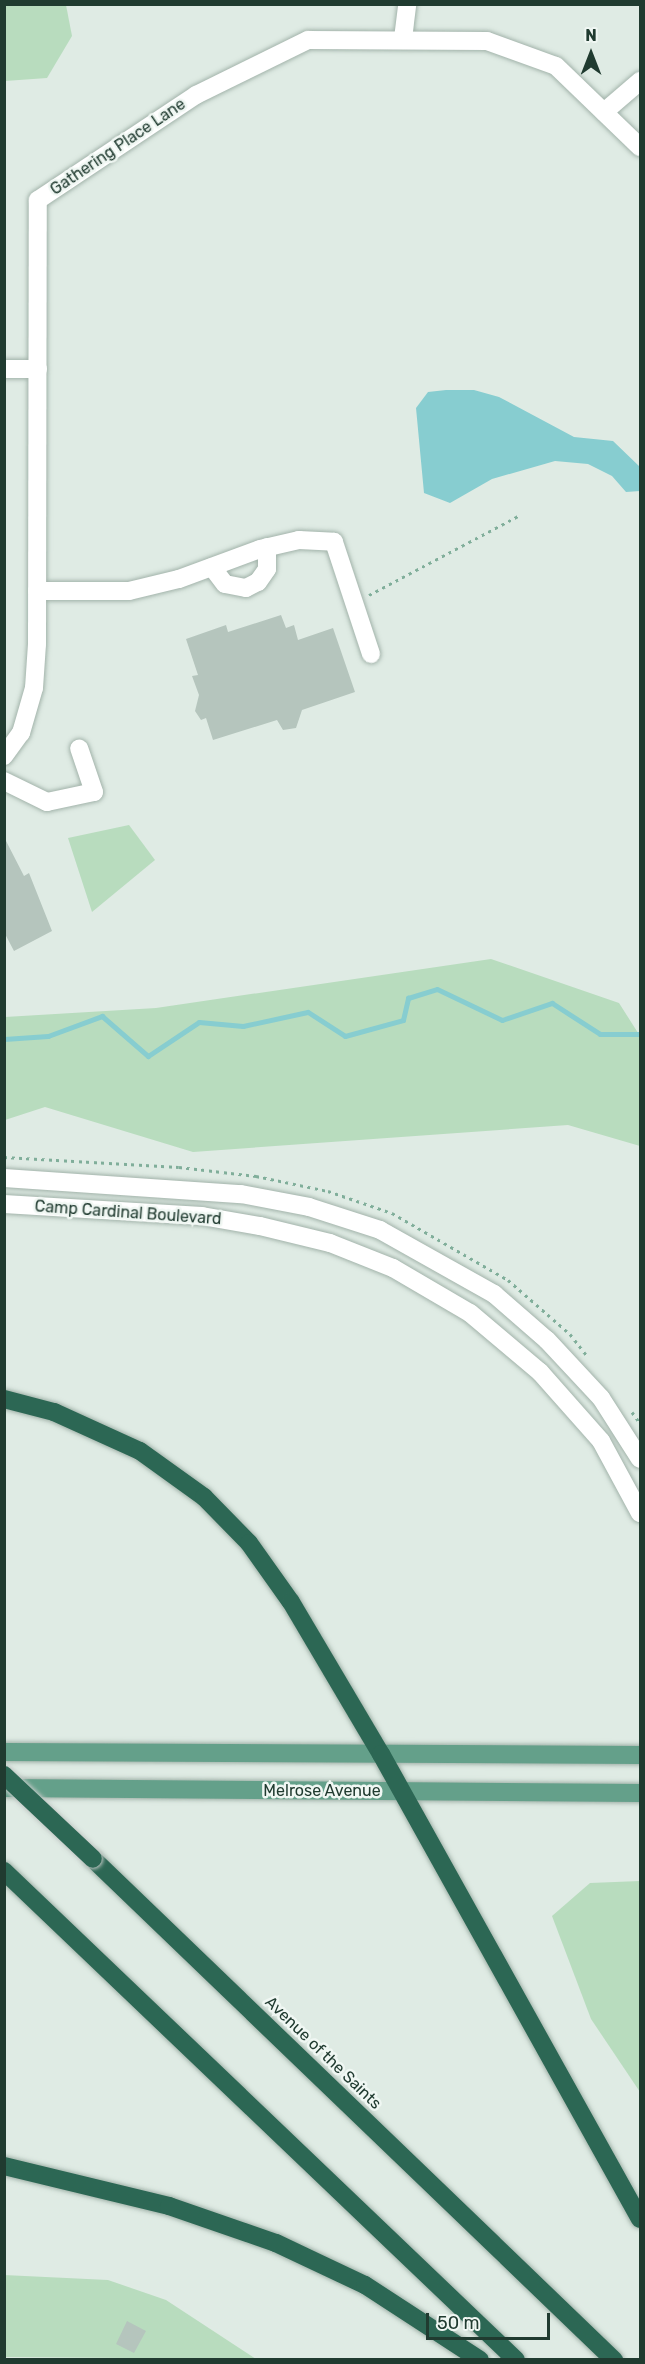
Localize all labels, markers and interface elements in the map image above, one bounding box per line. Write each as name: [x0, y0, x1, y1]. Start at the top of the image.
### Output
north arrow: [561, 24, 621, 84]
text: N: [585, 26, 597, 45]
street label: Gathering Place Lane: [47, 95, 189, 199]
street label: Camp Cardinal Boulevard: [34, 1197, 222, 1229]
street label: Melrose Avenue: [263, 1781, 381, 1801]
street label: Avenue of the Saints: [261, 1992, 385, 2114]
scale bar: [429, 2301, 554, 2339]
text: 50 m: [437, 2312, 480, 2334]

